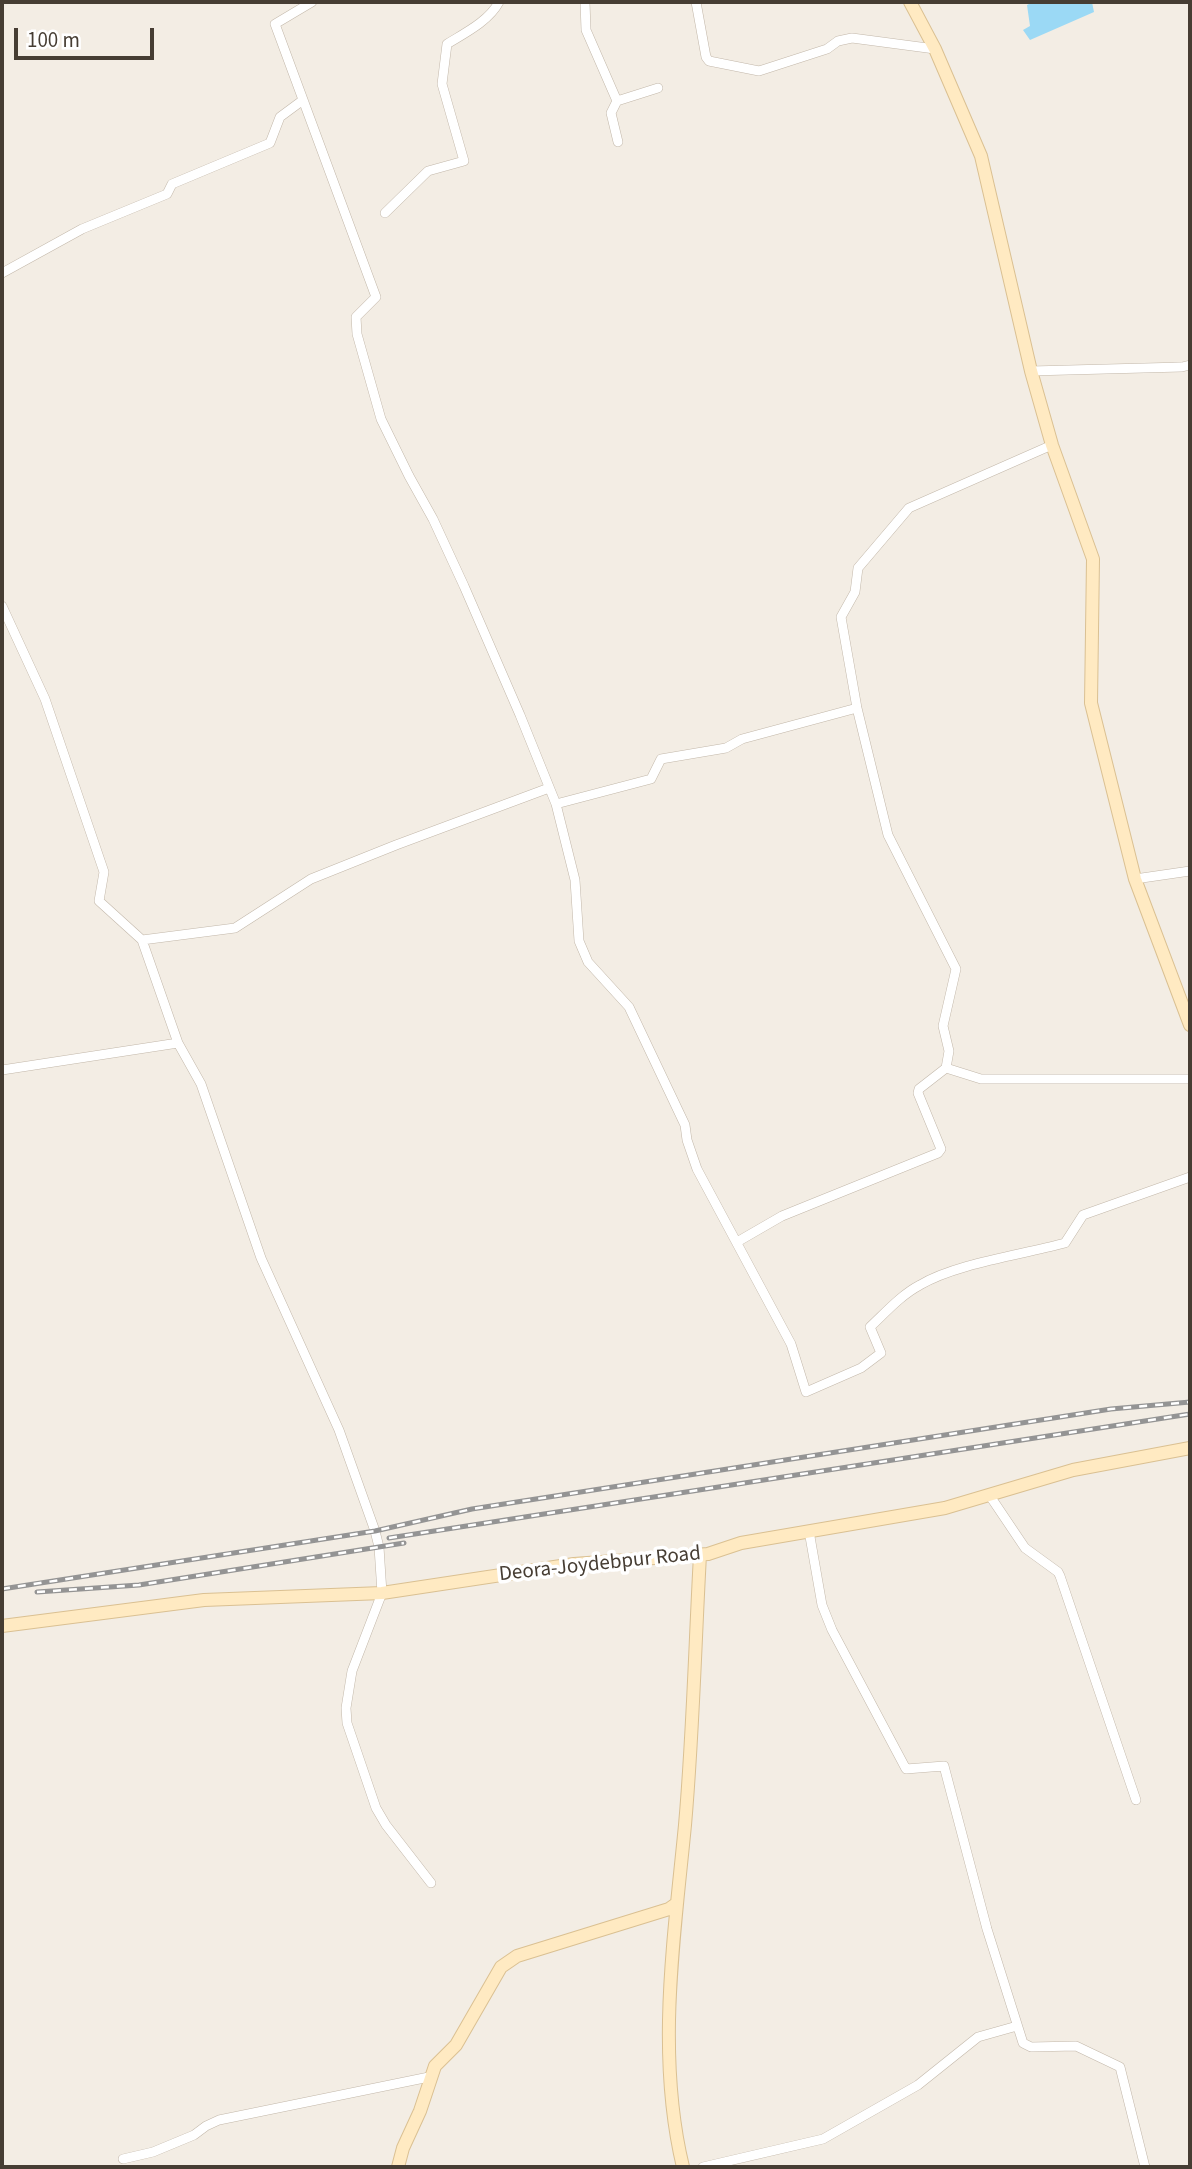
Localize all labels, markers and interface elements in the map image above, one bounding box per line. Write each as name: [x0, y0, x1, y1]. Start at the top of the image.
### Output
scale bar: [18, 14, 158, 58]
text: 100 m: [27, 25, 80, 55]
street label: Deora-Joydebpur Road: [498, 1542, 702, 1588]

